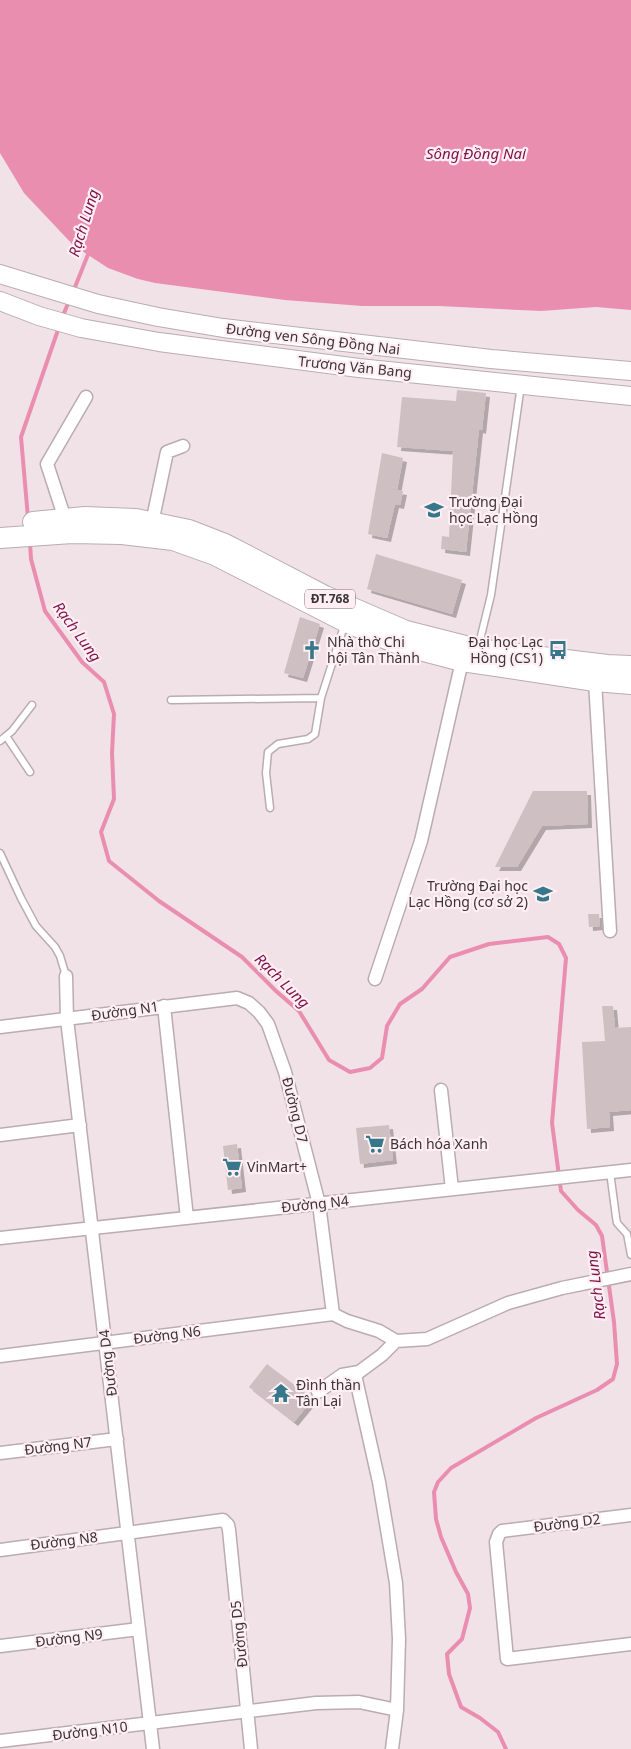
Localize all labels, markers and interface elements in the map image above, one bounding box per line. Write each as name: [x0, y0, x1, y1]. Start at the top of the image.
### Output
water label: Sông Đồng Nai: [426, 143, 527, 163]
water label: Rạch Lung: [63, 186, 103, 259]
street label: Đường ven Sông Đồng Nai: [225, 318, 401, 359]
street label: Trương Văn Bang: [297, 351, 413, 382]
place label: Trường Đại học Lạc Hồng: [449, 492, 538, 527]
school or university icon: Trường Đại học Lạc Hồng: [423, 499, 445, 521]
road number: ĐT.768: [305, 590, 355, 608]
water label: Rạch Lung: [49, 597, 107, 666]
place label: Nhà thờ Chi hội Tân Thành: [327, 632, 420, 667]
place label: Đại học Lạc Hồng (CS1): [468, 632, 543, 667]
church icon: Nhà thờ Chi hội Tân Thành: [301, 639, 323, 661]
bus stop icon: Đại học Lạc Hồng (CS1): [547, 639, 569, 661]
place label: Trường Đại học Lạc Hồng (cơ sở 2): [408, 876, 528, 911]
school or university icon: Trường Đại học Lạc Hồng (cơ sở 2): [532, 883, 554, 905]
water label: Rạch Lung: [251, 949, 315, 1012]
street label: Đường N1: [90, 996, 160, 1025]
street label: Đường D7: [278, 1075, 313, 1145]
supermarket icon: Bách hóa Xanh: [364, 1133, 386, 1155]
place label: Bách hóa Xanh: [390, 1134, 488, 1153]
supermarket icon: VinMart+: [221, 1156, 243, 1178]
place label: VinMart+: [247, 1157, 307, 1176]
street label: Đường N4: [280, 1191, 350, 1216]
water label: Rạch Lung: [581, 1249, 609, 1321]
street label: Đường N6: [132, 1321, 202, 1348]
street label: Đường D4: [94, 1328, 121, 1398]
place label: Đình thần Tân Lại: [296, 1375, 361, 1410]
temple icon: Đình thần Tân Lại: [270, 1382, 292, 1404]
street label: Đường N7: [23, 1432, 93, 1459]
street label: Đường D2: [532, 1509, 602, 1536]
street label: Đường N8: [29, 1527, 99, 1554]
street label: Đường D5: [226, 1600, 251, 1669]
street label: Đường N9: [34, 1624, 104, 1651]
street label: Đường N10: [51, 1716, 129, 1745]

